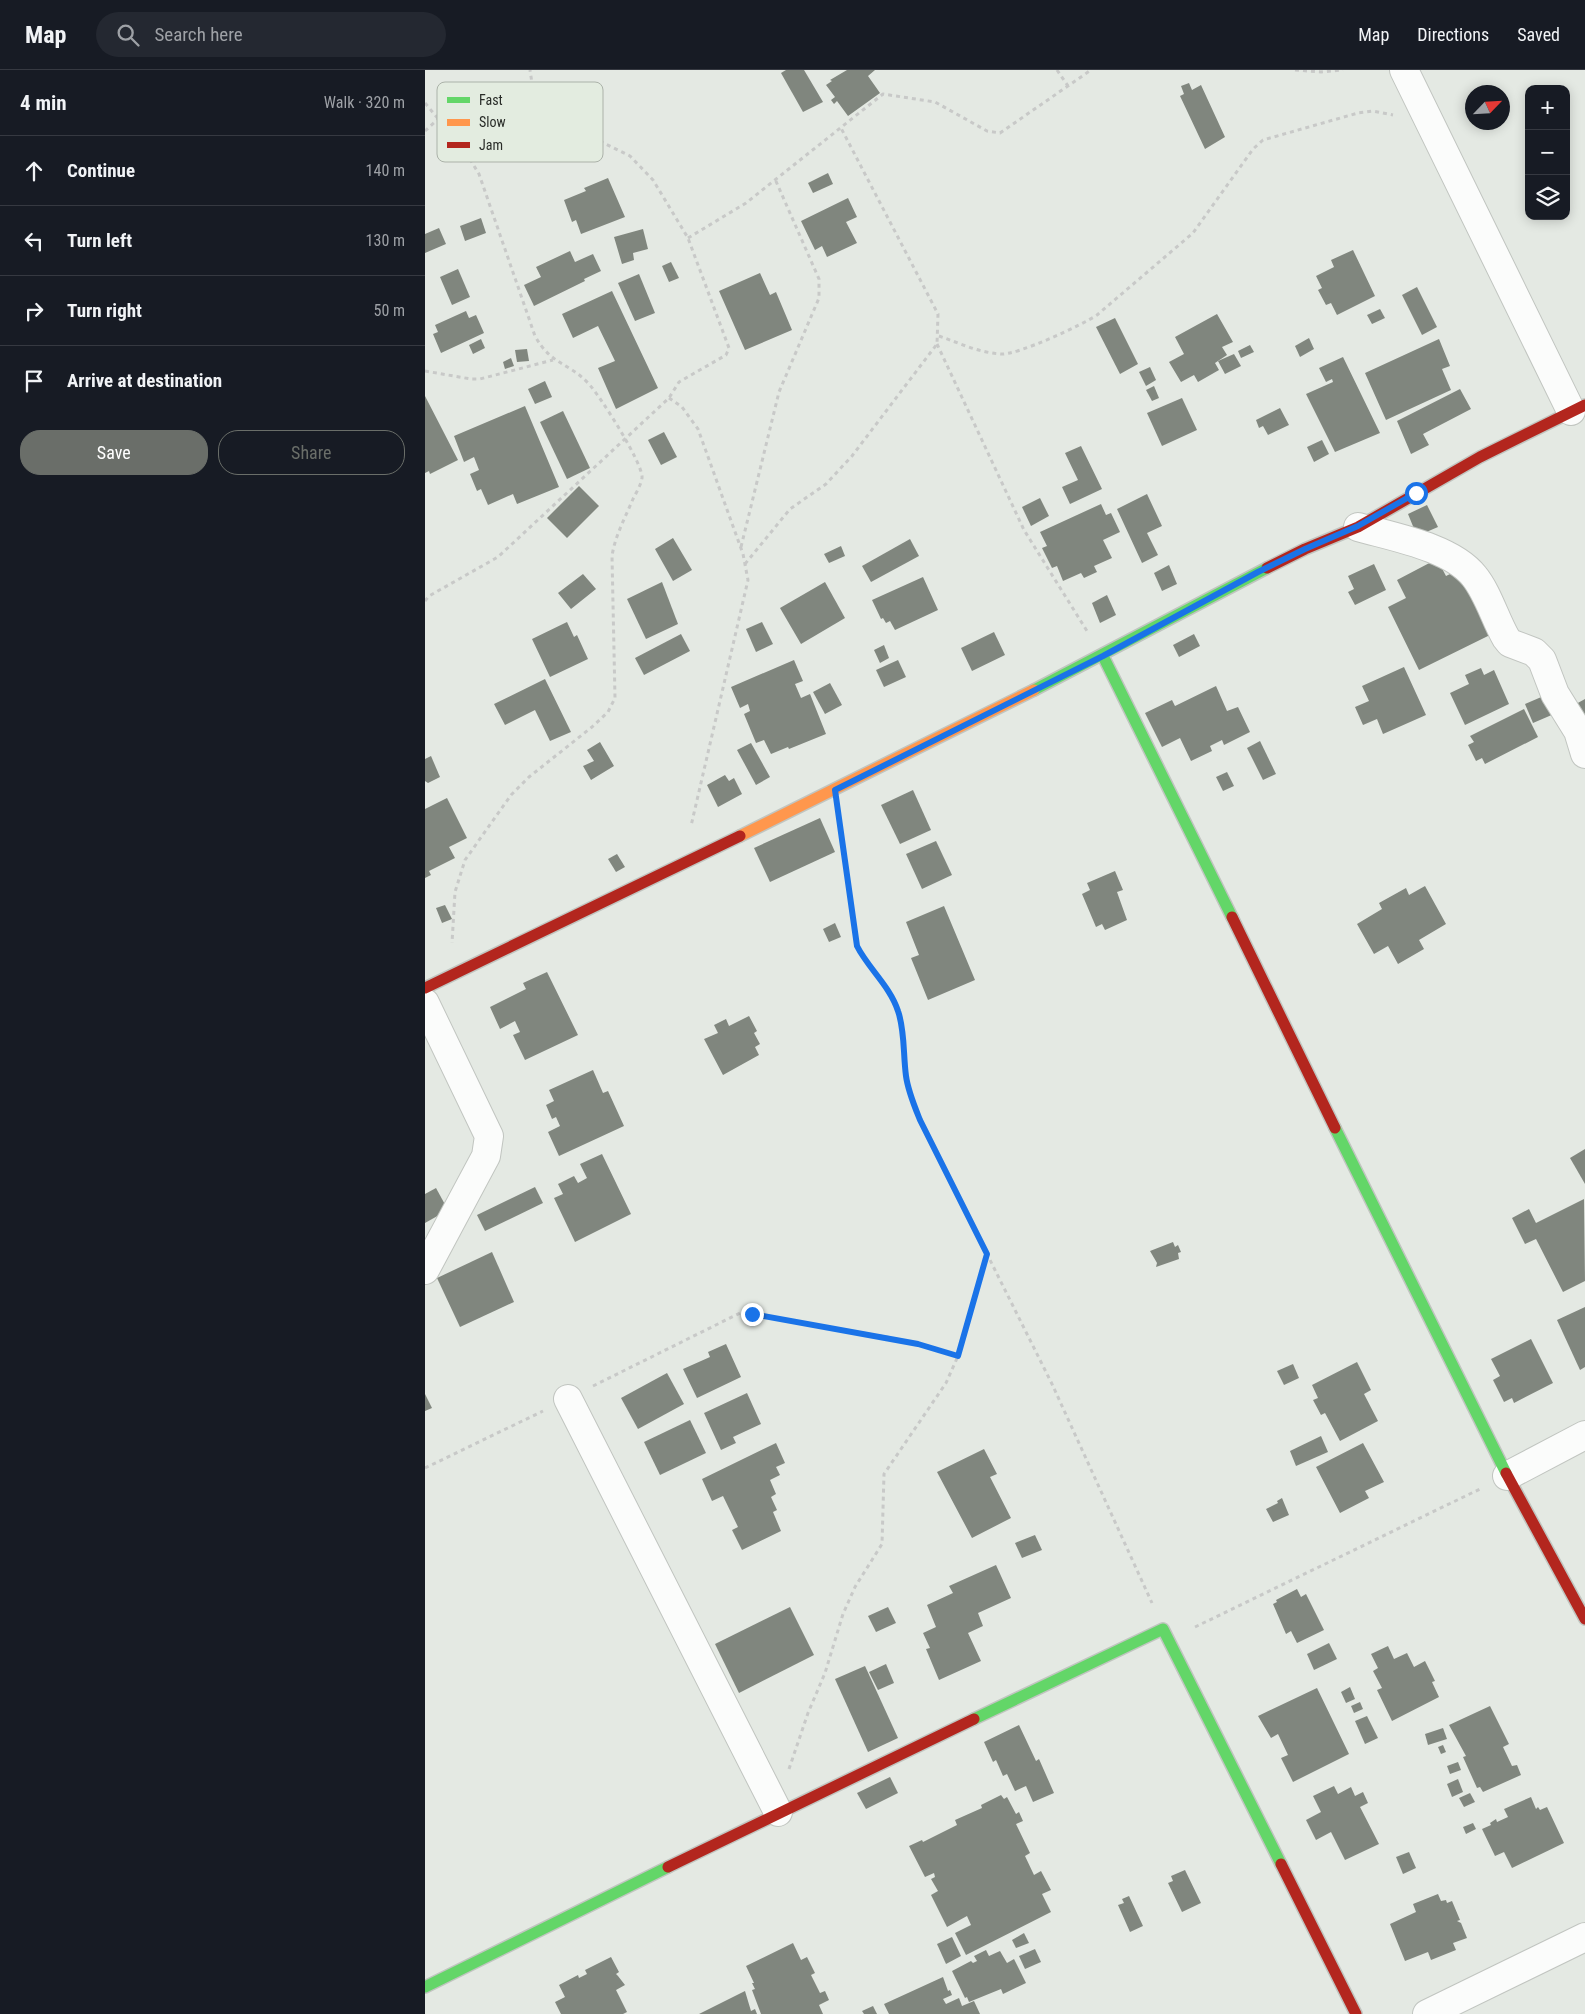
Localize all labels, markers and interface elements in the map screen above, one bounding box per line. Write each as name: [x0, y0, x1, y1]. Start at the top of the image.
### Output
search box: [96, 12, 446, 57]
text: Map: [25, 21, 66, 49]
icon: search: [114, 21, 142, 49]
text: Search here: [154, 23, 243, 46]
text: Map: [1358, 24, 1389, 45]
text: Directions: [1417, 24, 1489, 45]
text: Saved: [1517, 24, 1560, 45]
legend: [437, 82, 603, 162]
north arrow: [1465, 85, 1510, 130]
map controls: [1525, 85, 1570, 220]
button: +: [1525, 85, 1570, 130]
text: 4 min: [20, 91, 67, 115]
text: Fast: [479, 92, 503, 108]
text: Walk · 320 m: [324, 93, 405, 112]
text: Slow: [479, 114, 506, 130]
button: −: [1525, 130, 1570, 175]
text: Jam: [479, 137, 503, 153]
icon: ahead: [20, 157, 48, 185]
text: Continue: [67, 159, 135, 182]
text: 140 m: [366, 161, 405, 180]
button: layers: [1525, 175, 1570, 220]
icon: left: [20, 227, 48, 255]
text: Turn left: [67, 229, 132, 252]
text: 130 m: [366, 231, 405, 250]
icon: right: [20, 297, 48, 325]
text: Turn right: [67, 299, 142, 322]
text: 50 m: [373, 301, 405, 320]
icon: arrive: [20, 367, 48, 395]
text: Arrive at destination: [67, 369, 222, 392]
button: Save: [20, 430, 208, 475]
button: Share: [218, 430, 405, 475]
route start: [1405, 482, 1428, 505]
route end: [741, 1303, 764, 1326]

